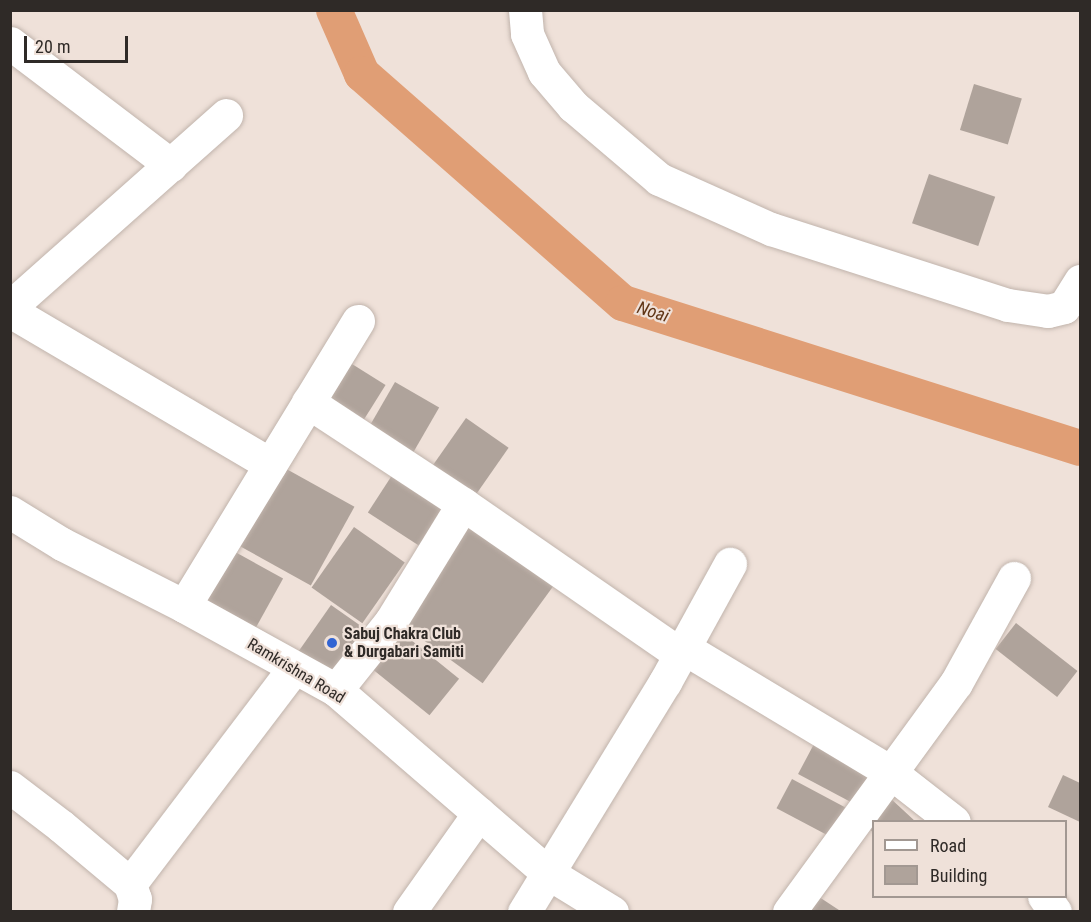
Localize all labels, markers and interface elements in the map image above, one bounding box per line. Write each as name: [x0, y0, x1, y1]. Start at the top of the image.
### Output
scale bar: [27, 24, 130, 62]
text: 20 m: [35, 36, 70, 57]
water label: Noai: [634, 297, 672, 327]
place label: Sabuj Chakra Club & Durgabari Samiti: [344, 624, 464, 662]
street label: Ramkrishna Road: [244, 634, 348, 708]
marker: Sabuj Chakra Club & Durgabari Samiti: [325, 636, 339, 650]
legend: [872, 820, 1067, 898]
text: Road: [930, 835, 966, 856]
text: Building: [930, 865, 987, 886]

